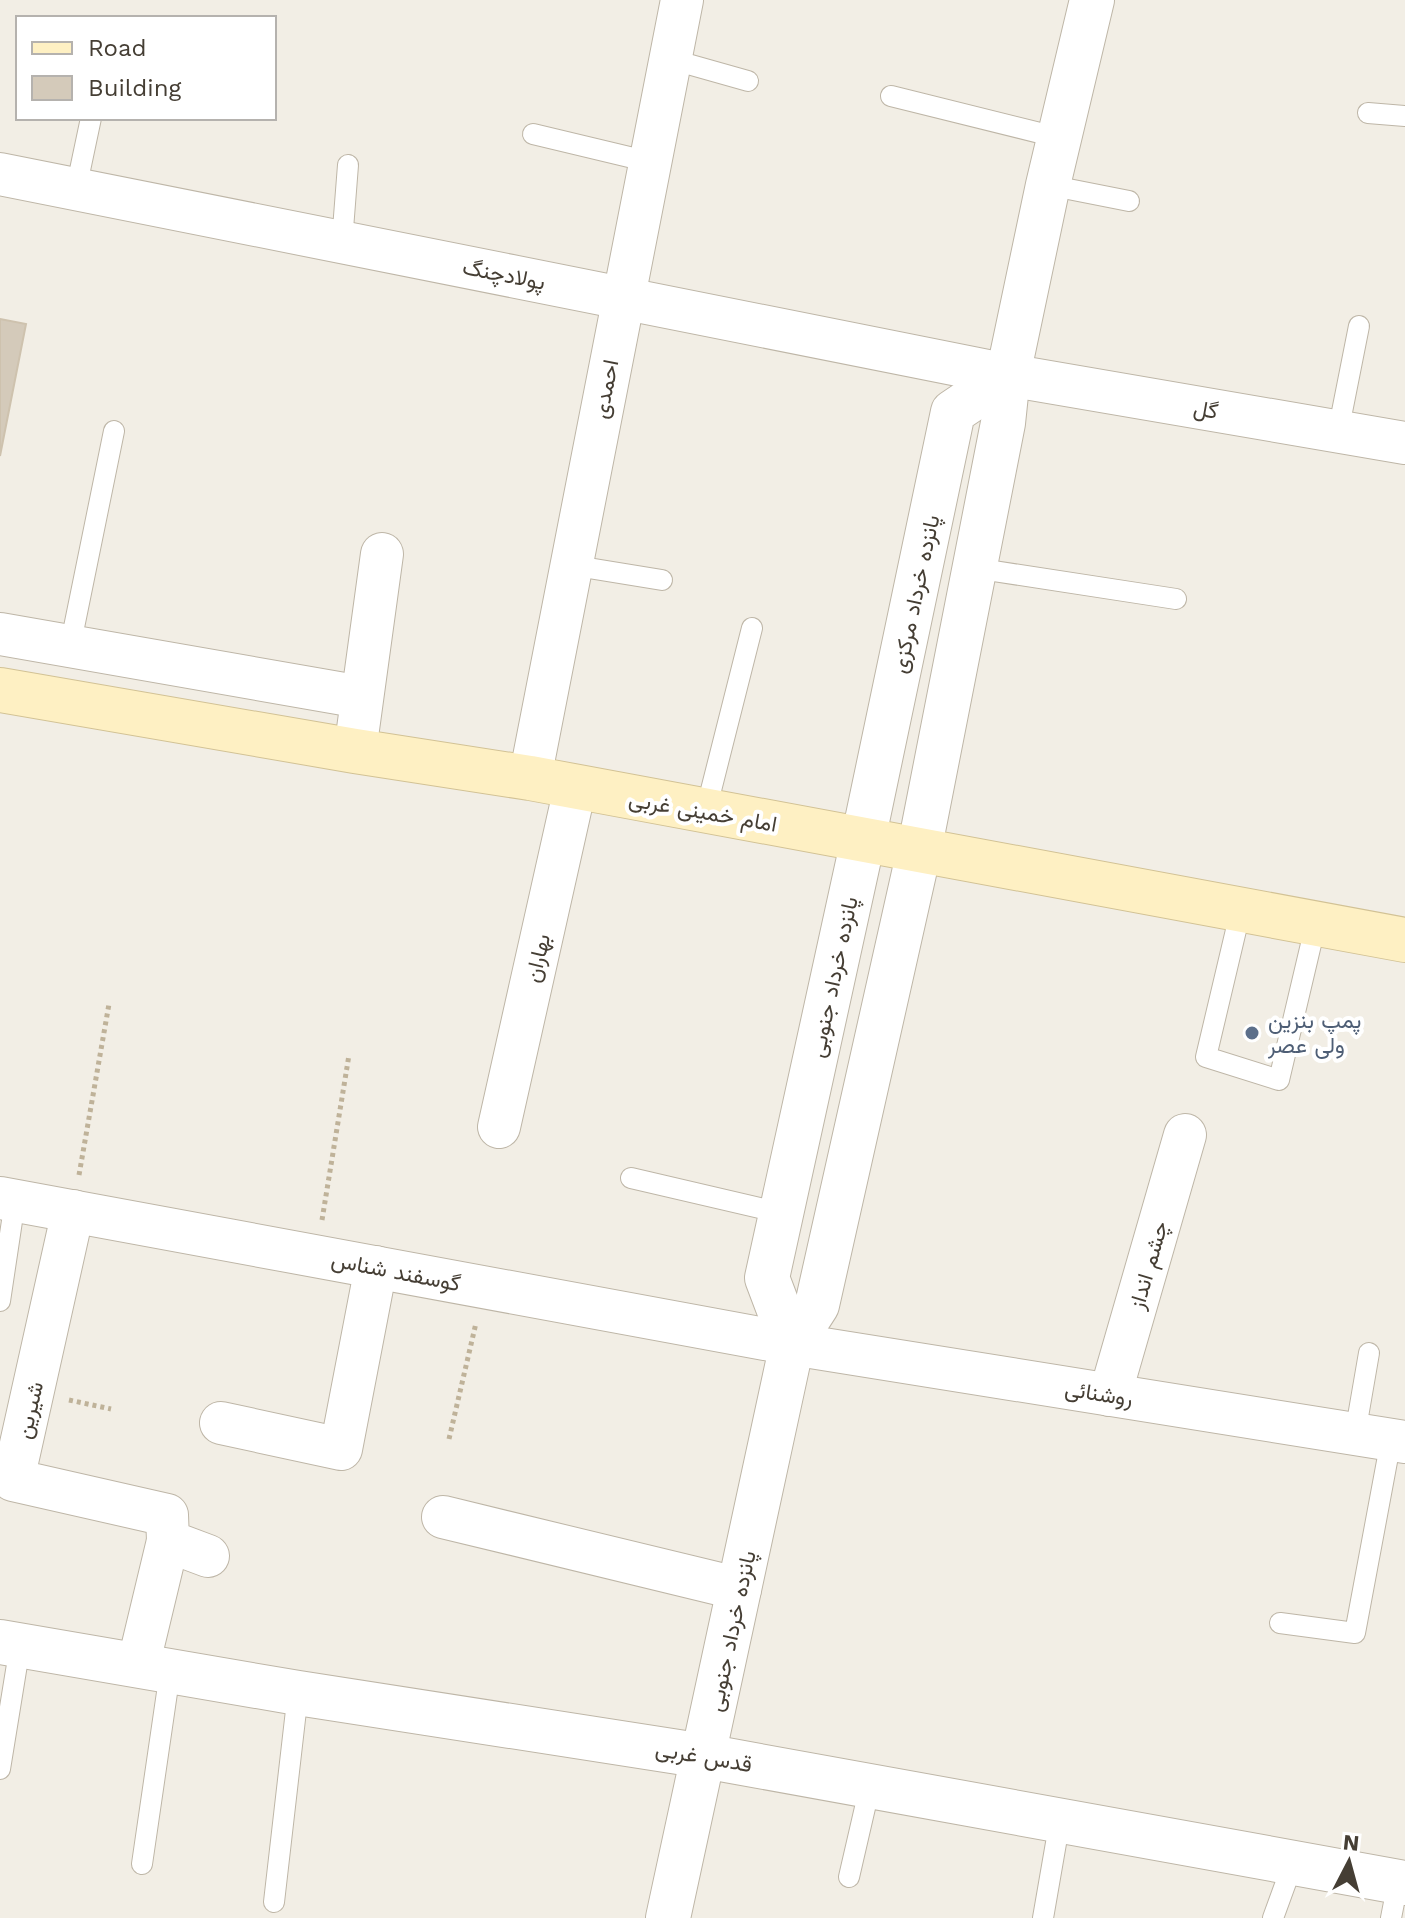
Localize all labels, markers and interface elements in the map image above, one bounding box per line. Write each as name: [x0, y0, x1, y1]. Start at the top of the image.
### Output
legend: [16, 16, 276, 120]
text: Road: [88, 34, 147, 62]
text: Building: [88, 74, 181, 102]
street label: پولادچنگ: [460, 254, 547, 297]
street label: احمدی: [588, 357, 624, 421]
street label: گل: [1192, 395, 1220, 424]
street label: پانزده خرداد مرکزی: [887, 513, 946, 676]
street label: امام خمینی غربی: [627, 786, 779, 839]
street label: پانزده خرداد جنوبی: [804, 894, 865, 1060]
street label: بهاران: [520, 931, 556, 985]
place label: پمپ بنزین ولی عصر: [1267, 1008, 1361, 1059]
marker: پمپ بنزین ولی عصر: [1243, 1024, 1261, 1042]
street label: چشم انداز: [1124, 1218, 1175, 1314]
street label: گوسفند شناس: [329, 1247, 463, 1297]
street label: روشنائی: [1063, 1376, 1135, 1412]
street label: شیرین: [11, 1379, 49, 1441]
street label: پانزده خرداد جنوبی: [702, 1548, 763, 1714]
street label: قدس غربی: [654, 1736, 754, 1778]
north arrow: [1309, 1822, 1389, 1902]
text: N: [1342, 1829, 1360, 1856]

